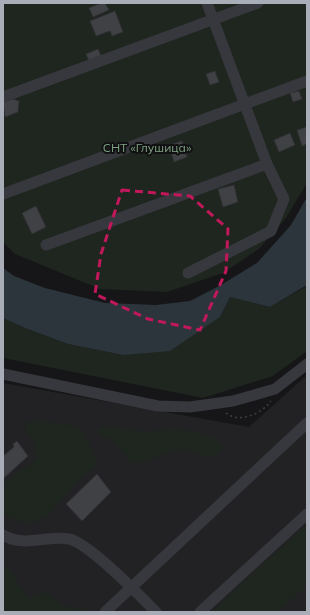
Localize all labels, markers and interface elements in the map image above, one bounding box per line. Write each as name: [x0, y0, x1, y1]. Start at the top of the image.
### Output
park label: СНТ «Глушица»: [103, 140, 192, 155]

